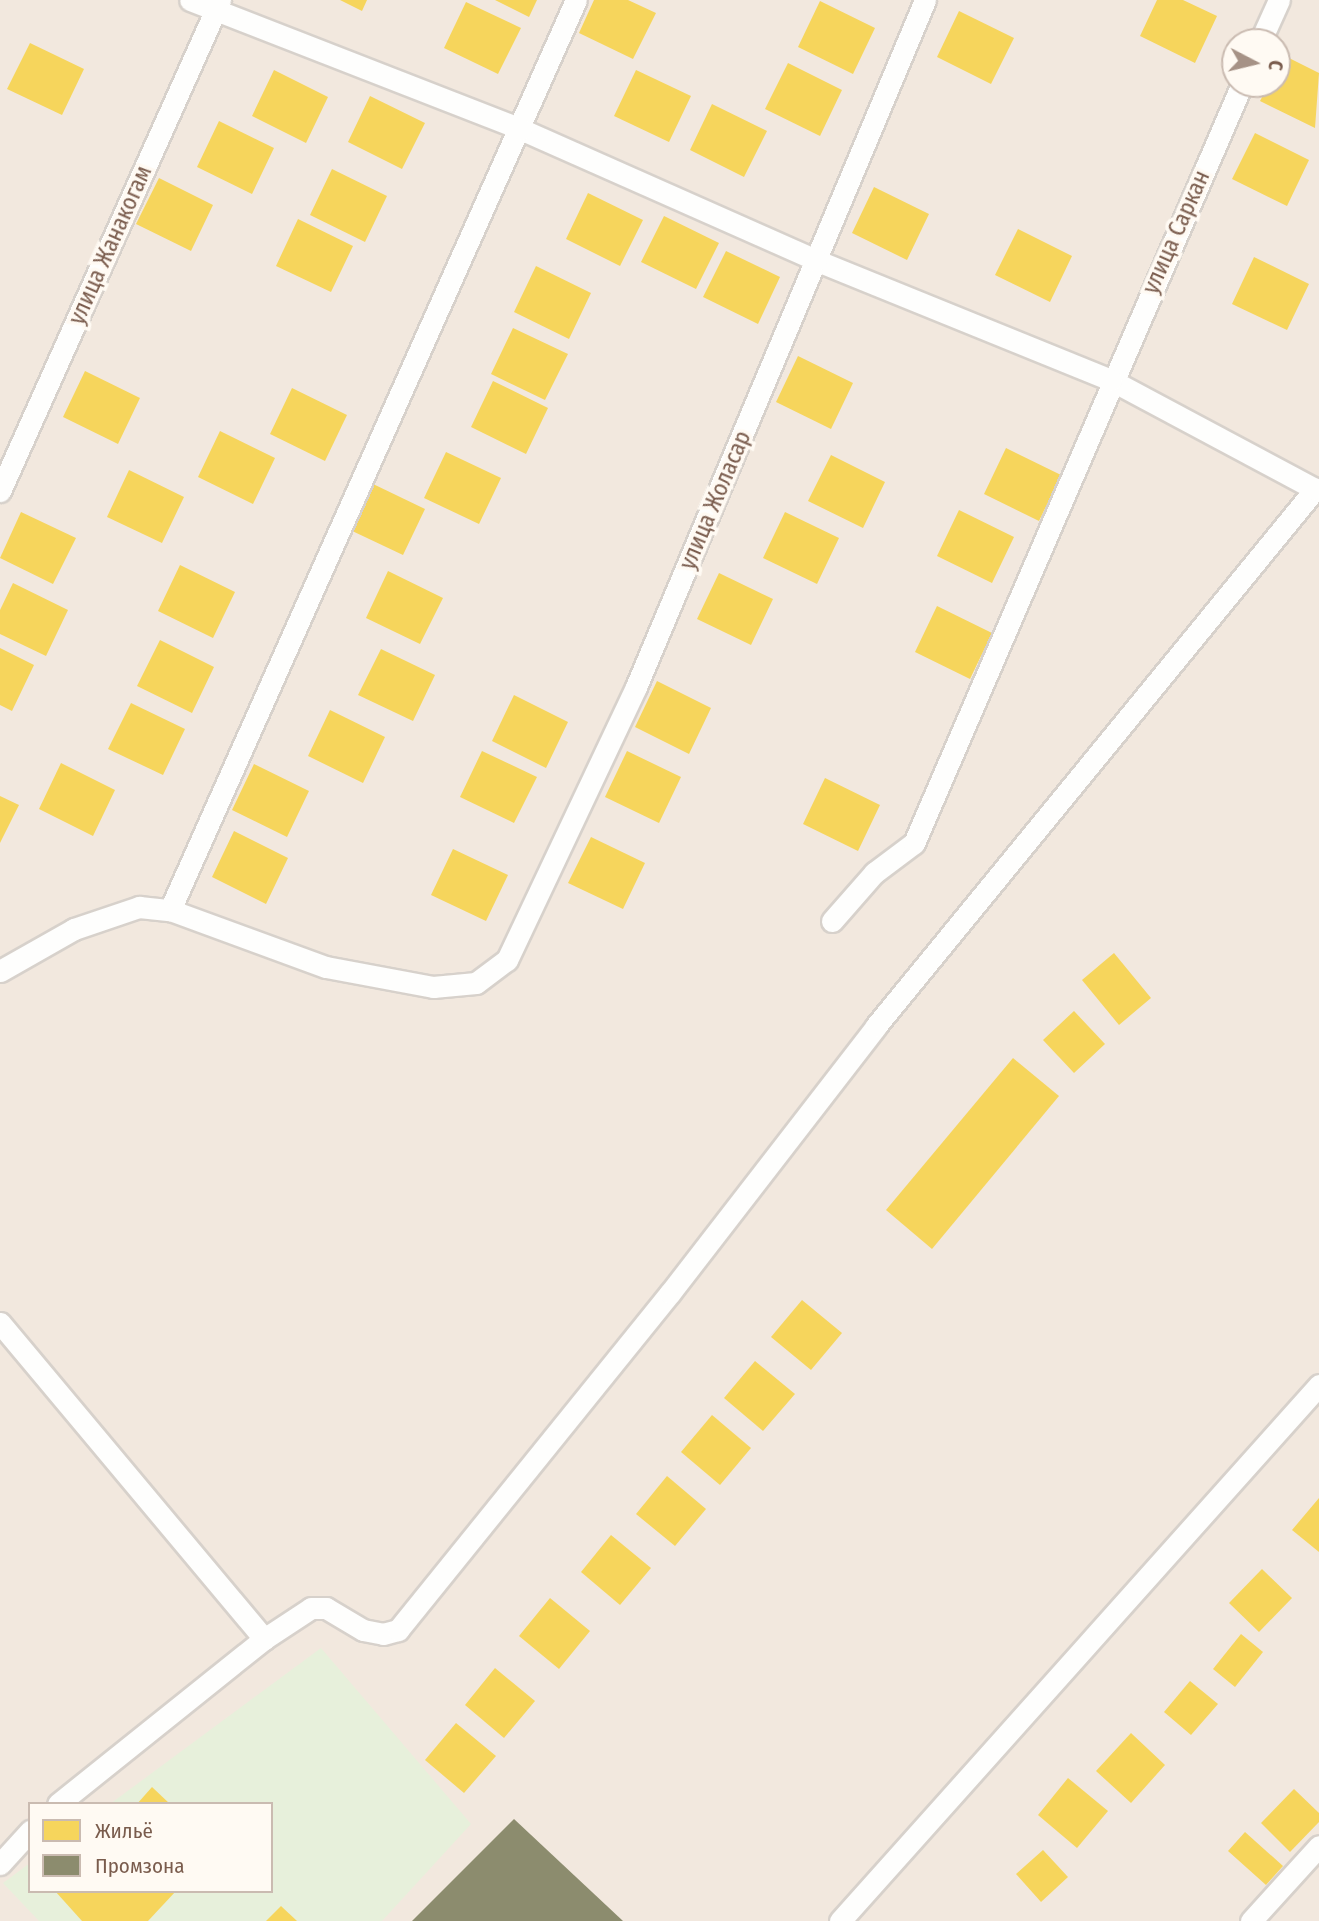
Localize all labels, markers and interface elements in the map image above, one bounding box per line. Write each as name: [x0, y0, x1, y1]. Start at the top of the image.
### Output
north arrow: [1221, 28, 1291, 98]
text: С: [1263, 59, 1287, 72]
street label: улица Жанакогам: [63, 161, 157, 329]
street label: улица Саркан: [1137, 166, 1215, 298]
street label: улица Жоласар: [673, 427, 757, 573]
legend: [28, 1802, 273, 1893]
text: Жильё: [95, 1818, 153, 1844]
text: Промзона: [95, 1853, 184, 1879]

